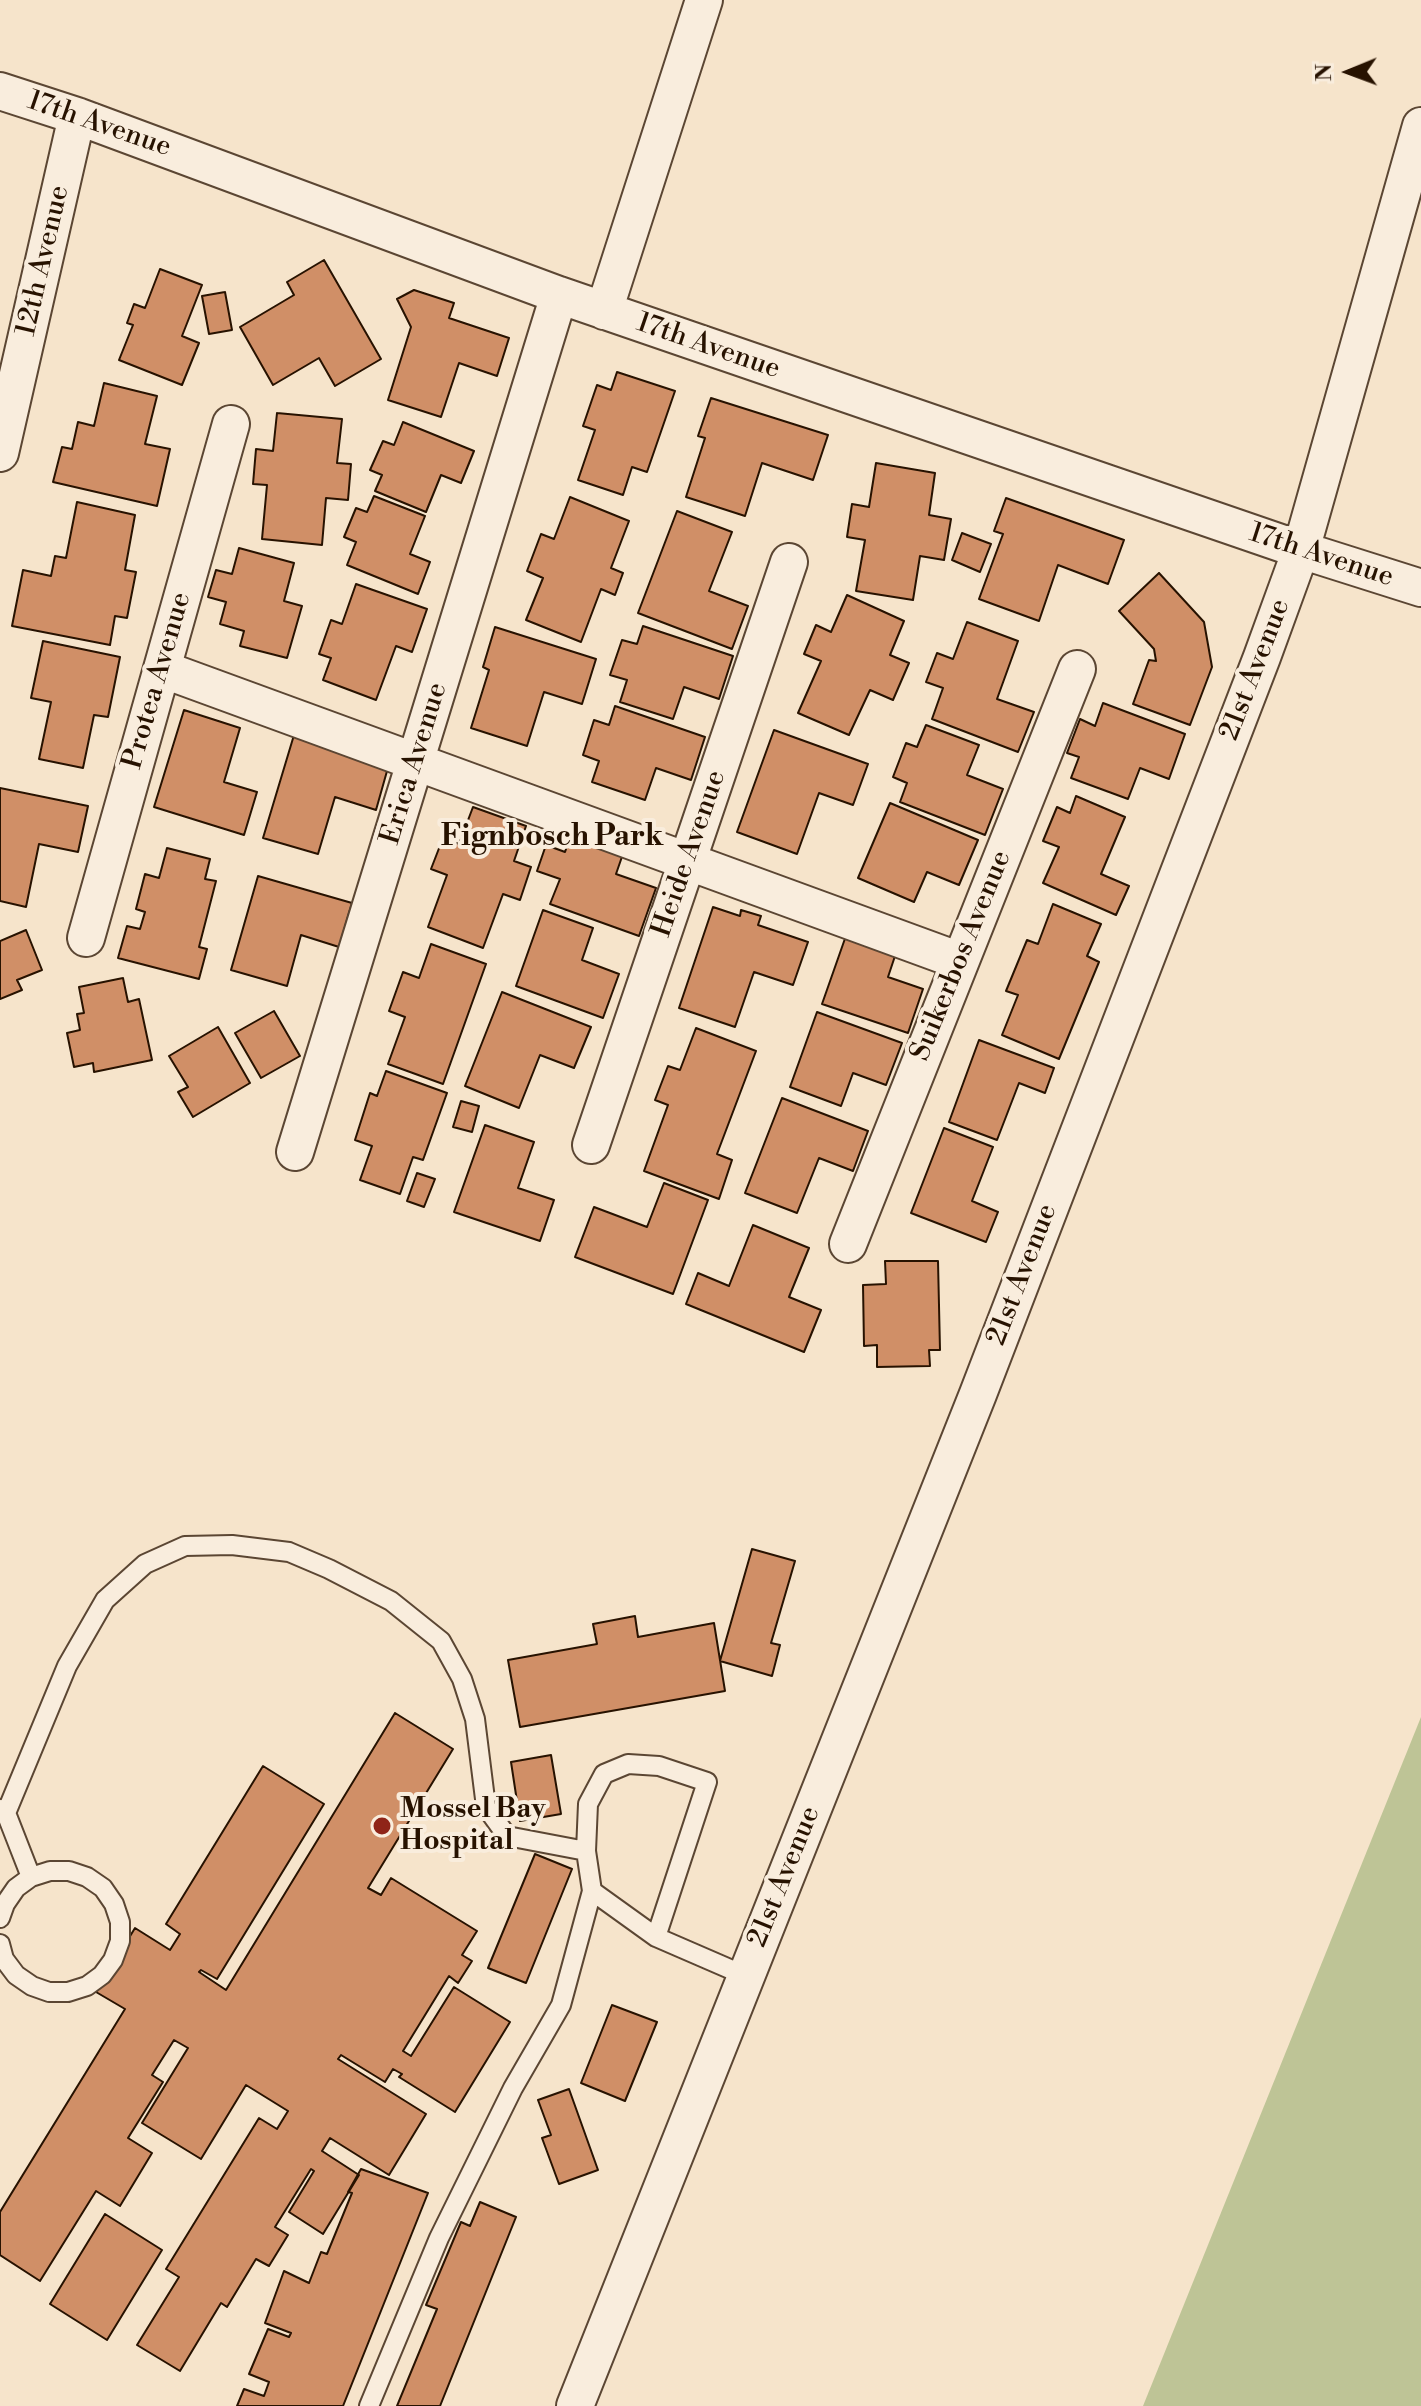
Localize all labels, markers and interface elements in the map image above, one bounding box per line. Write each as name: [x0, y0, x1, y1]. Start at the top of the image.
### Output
north arrow: [1309, 32, 1389, 112]
text: N: [1311, 63, 1338, 81]
street label: 17th Avenue: [23, 85, 175, 165]
street label: 12th Avenue: [10, 182, 78, 340]
street label: 17th Avenue: [632, 307, 784, 387]
street label: 17th Avenue: [1245, 517, 1397, 595]
street label: Protea Avenue: [117, 589, 199, 773]
street label: 21st Avenue: [1214, 595, 1298, 745]
street label: Erica Avenue: [374, 679, 456, 849]
street label: Heide Avenue: [646, 766, 734, 942]
district label: Fignbosch Park: [441, 820, 663, 856]
street label: Suikerbos Avenue: [905, 846, 1019, 1066]
street label: 21st Avenue: [981, 1200, 1065, 1350]
place label: Mossel Bay Hospital: [400, 1793, 545, 1859]
street label: 21st Avenue: [742, 1802, 828, 1952]
marker: Mossel Bay Hospital: [371, 1815, 393, 1837]

